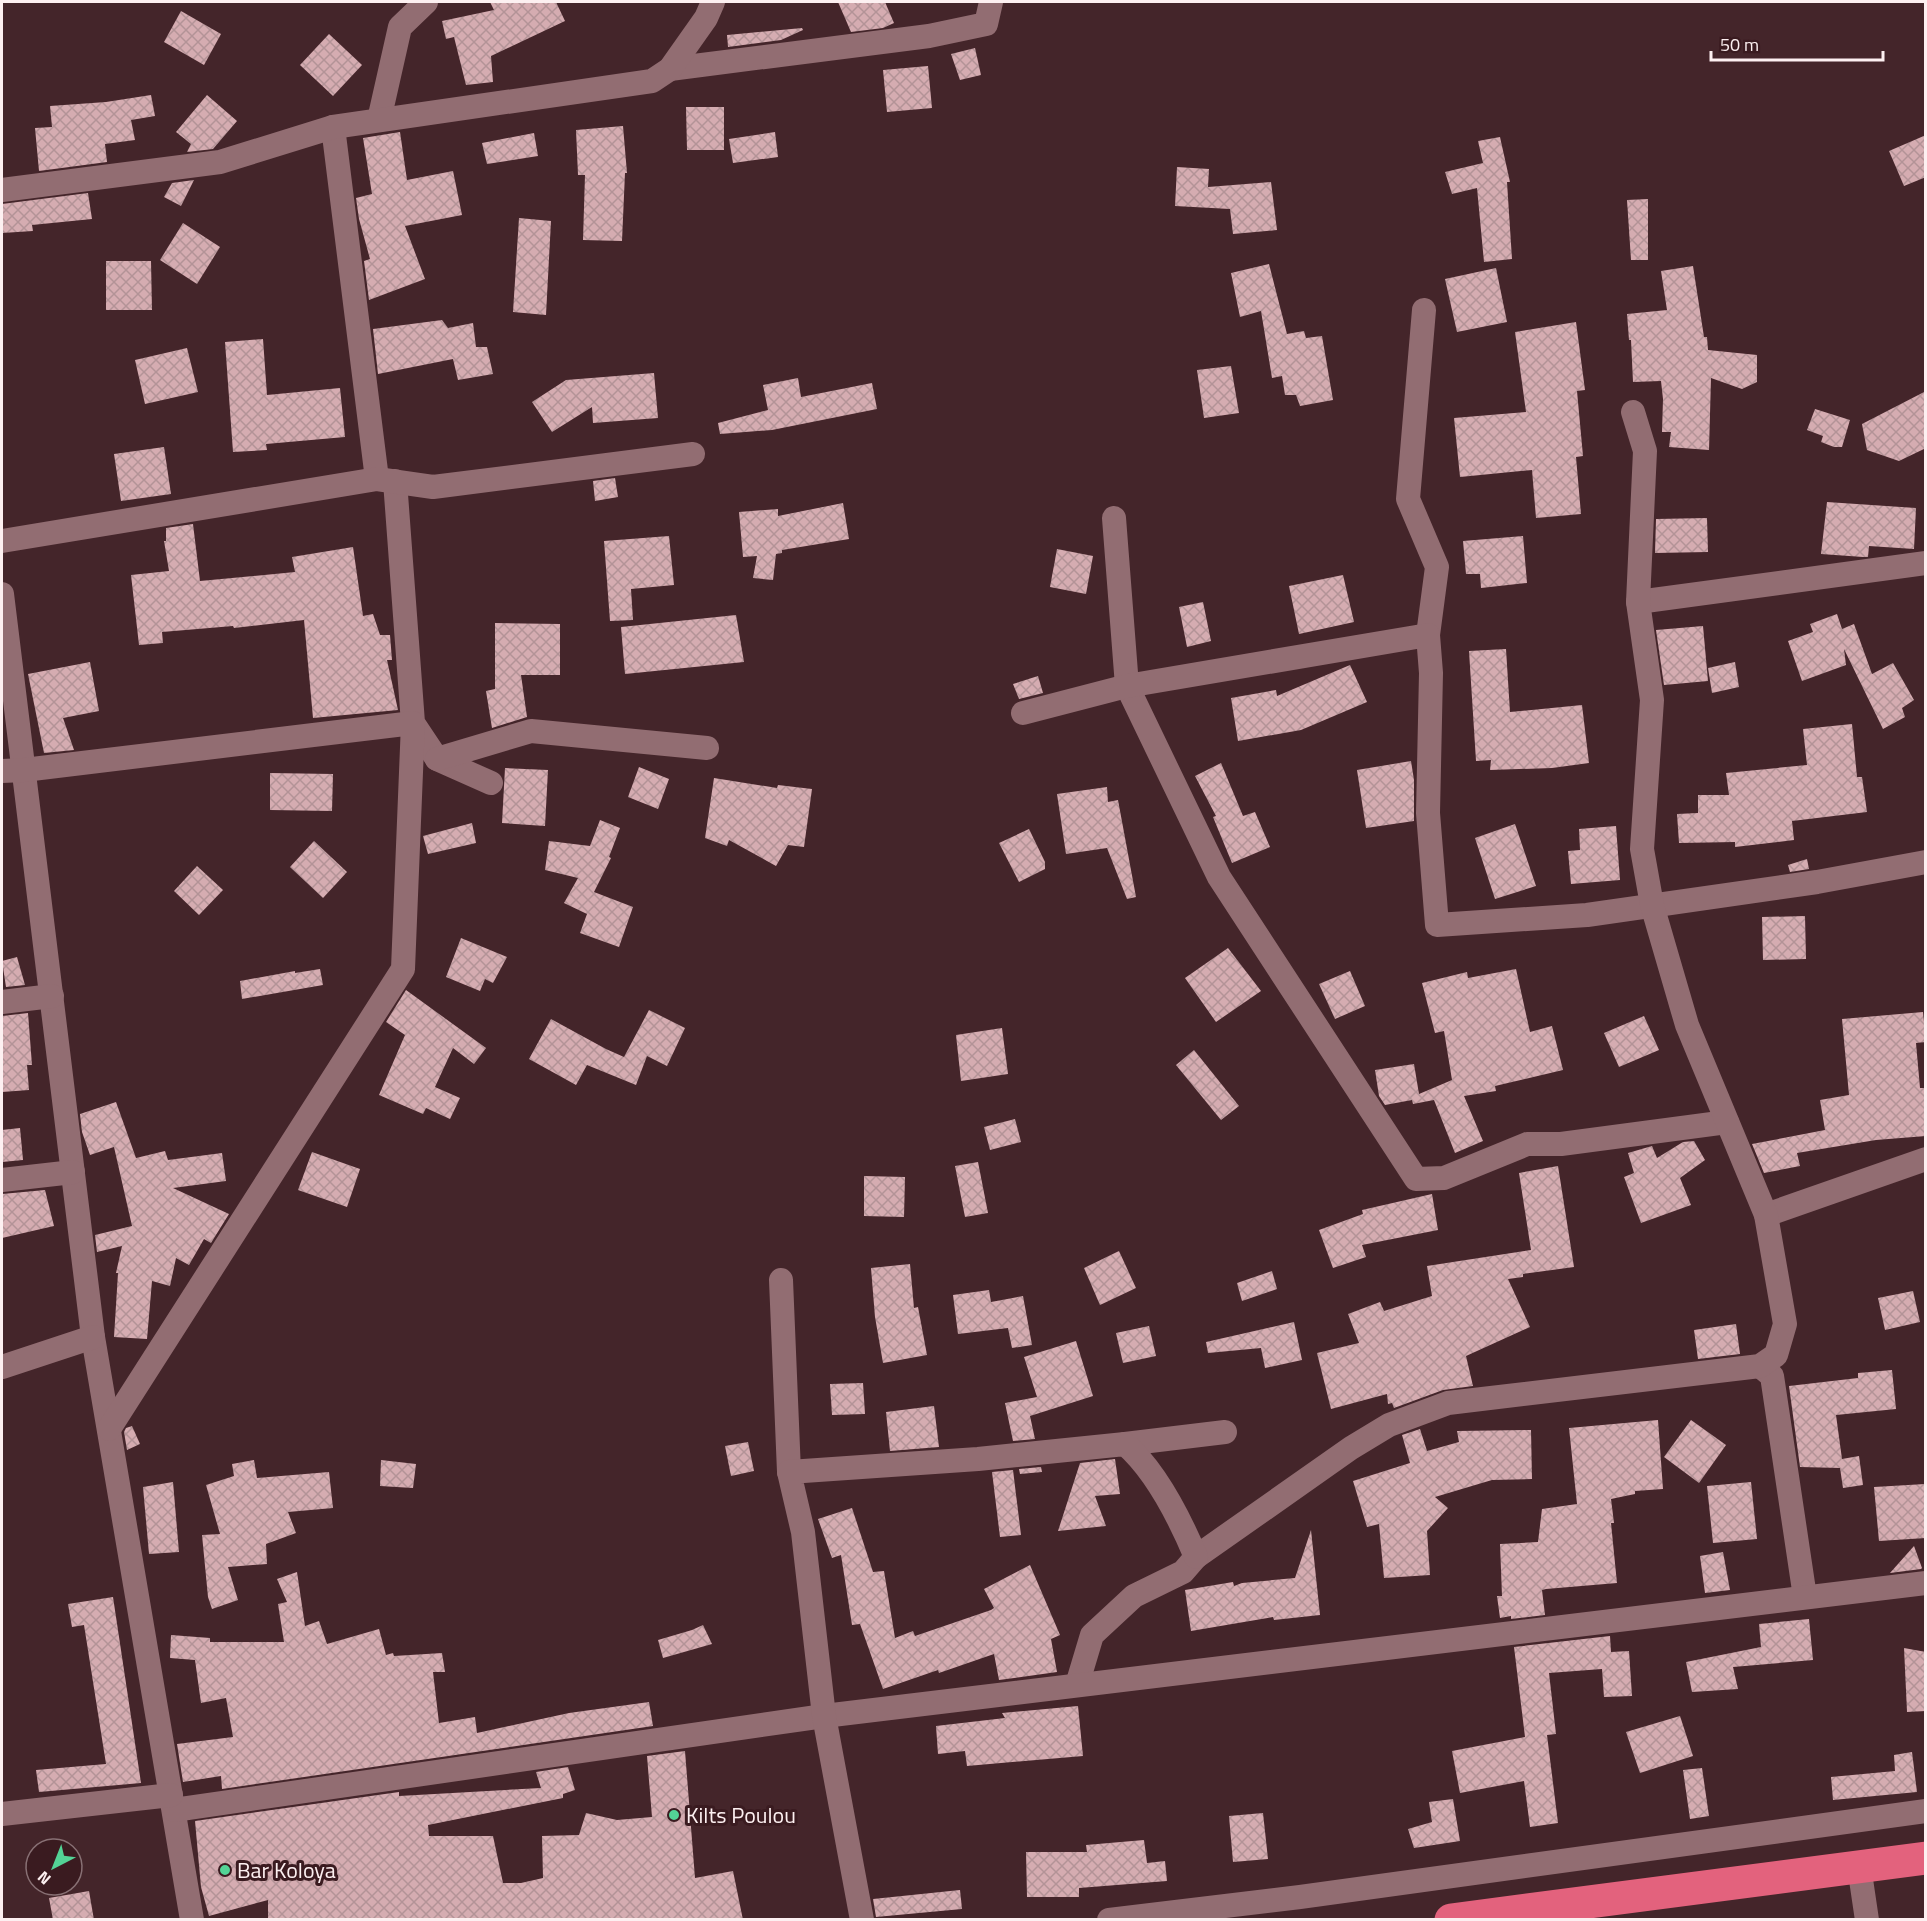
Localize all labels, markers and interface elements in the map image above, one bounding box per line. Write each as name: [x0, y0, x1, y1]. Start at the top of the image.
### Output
scale bar: [1711, 24, 1884, 62]
text: 50 m: [1720, 31, 1759, 58]
place label: Kilts Poulou: [686, 1798, 796, 1832]
marker: Kilts Poulou: [667, 1808, 681, 1822]
north arrow: [24, 1837, 84, 1897]
place label: Bar Koloya: [237, 1853, 336, 1887]
marker: Bar Koloya: [218, 1863, 232, 1877]
text: N: [32, 1866, 56, 1891]

